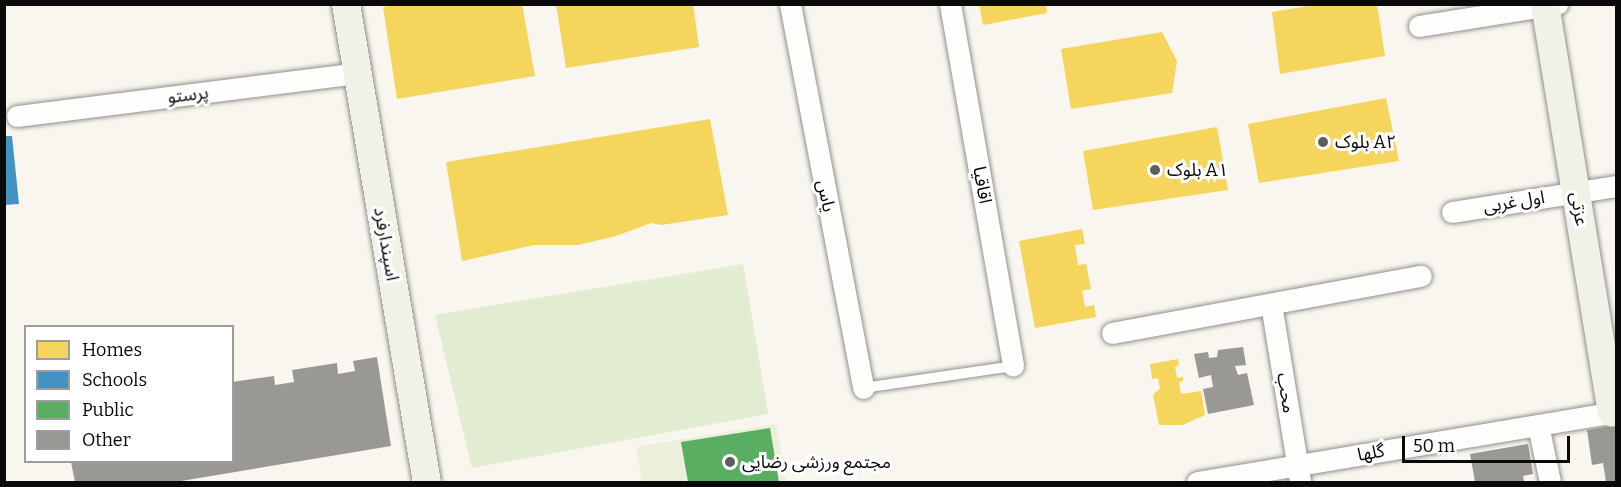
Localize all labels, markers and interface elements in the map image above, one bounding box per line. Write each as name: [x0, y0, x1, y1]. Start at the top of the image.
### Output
street label: پرستو: [166, 82, 210, 108]
place label: بلوک A۲: [1335, 131, 1396, 153]
marker: بلوک A۲: [1316, 135, 1330, 149]
place label: بلوک A۱: [1167, 159, 1228, 181]
marker: بلوک A۱: [1148, 163, 1162, 177]
street label: اقاقیا: [968, 165, 996, 205]
street label: یاس: [812, 178, 840, 214]
street label: اول غربی: [1482, 186, 1546, 218]
street label: عزتی: [1566, 190, 1592, 228]
street label: اسپندارفرد: [369, 205, 403, 283]
legend: [24, 325, 234, 463]
text: Homes: [82, 339, 142, 361]
text: Schools: [82, 369, 147, 391]
street label: محب: [1272, 371, 1300, 415]
text: Public: [82, 399, 134, 421]
scale bar: [1405, 424, 1573, 462]
text: Other: [82, 429, 131, 451]
text: 50 m: [1413, 435, 1455, 457]
street label: گلها: [1356, 440, 1386, 466]
place label: مجتمع ورزشی رضایی: [742, 451, 891, 473]
marker: مجتمع ورزشی رضایی: [723, 455, 737, 469]

